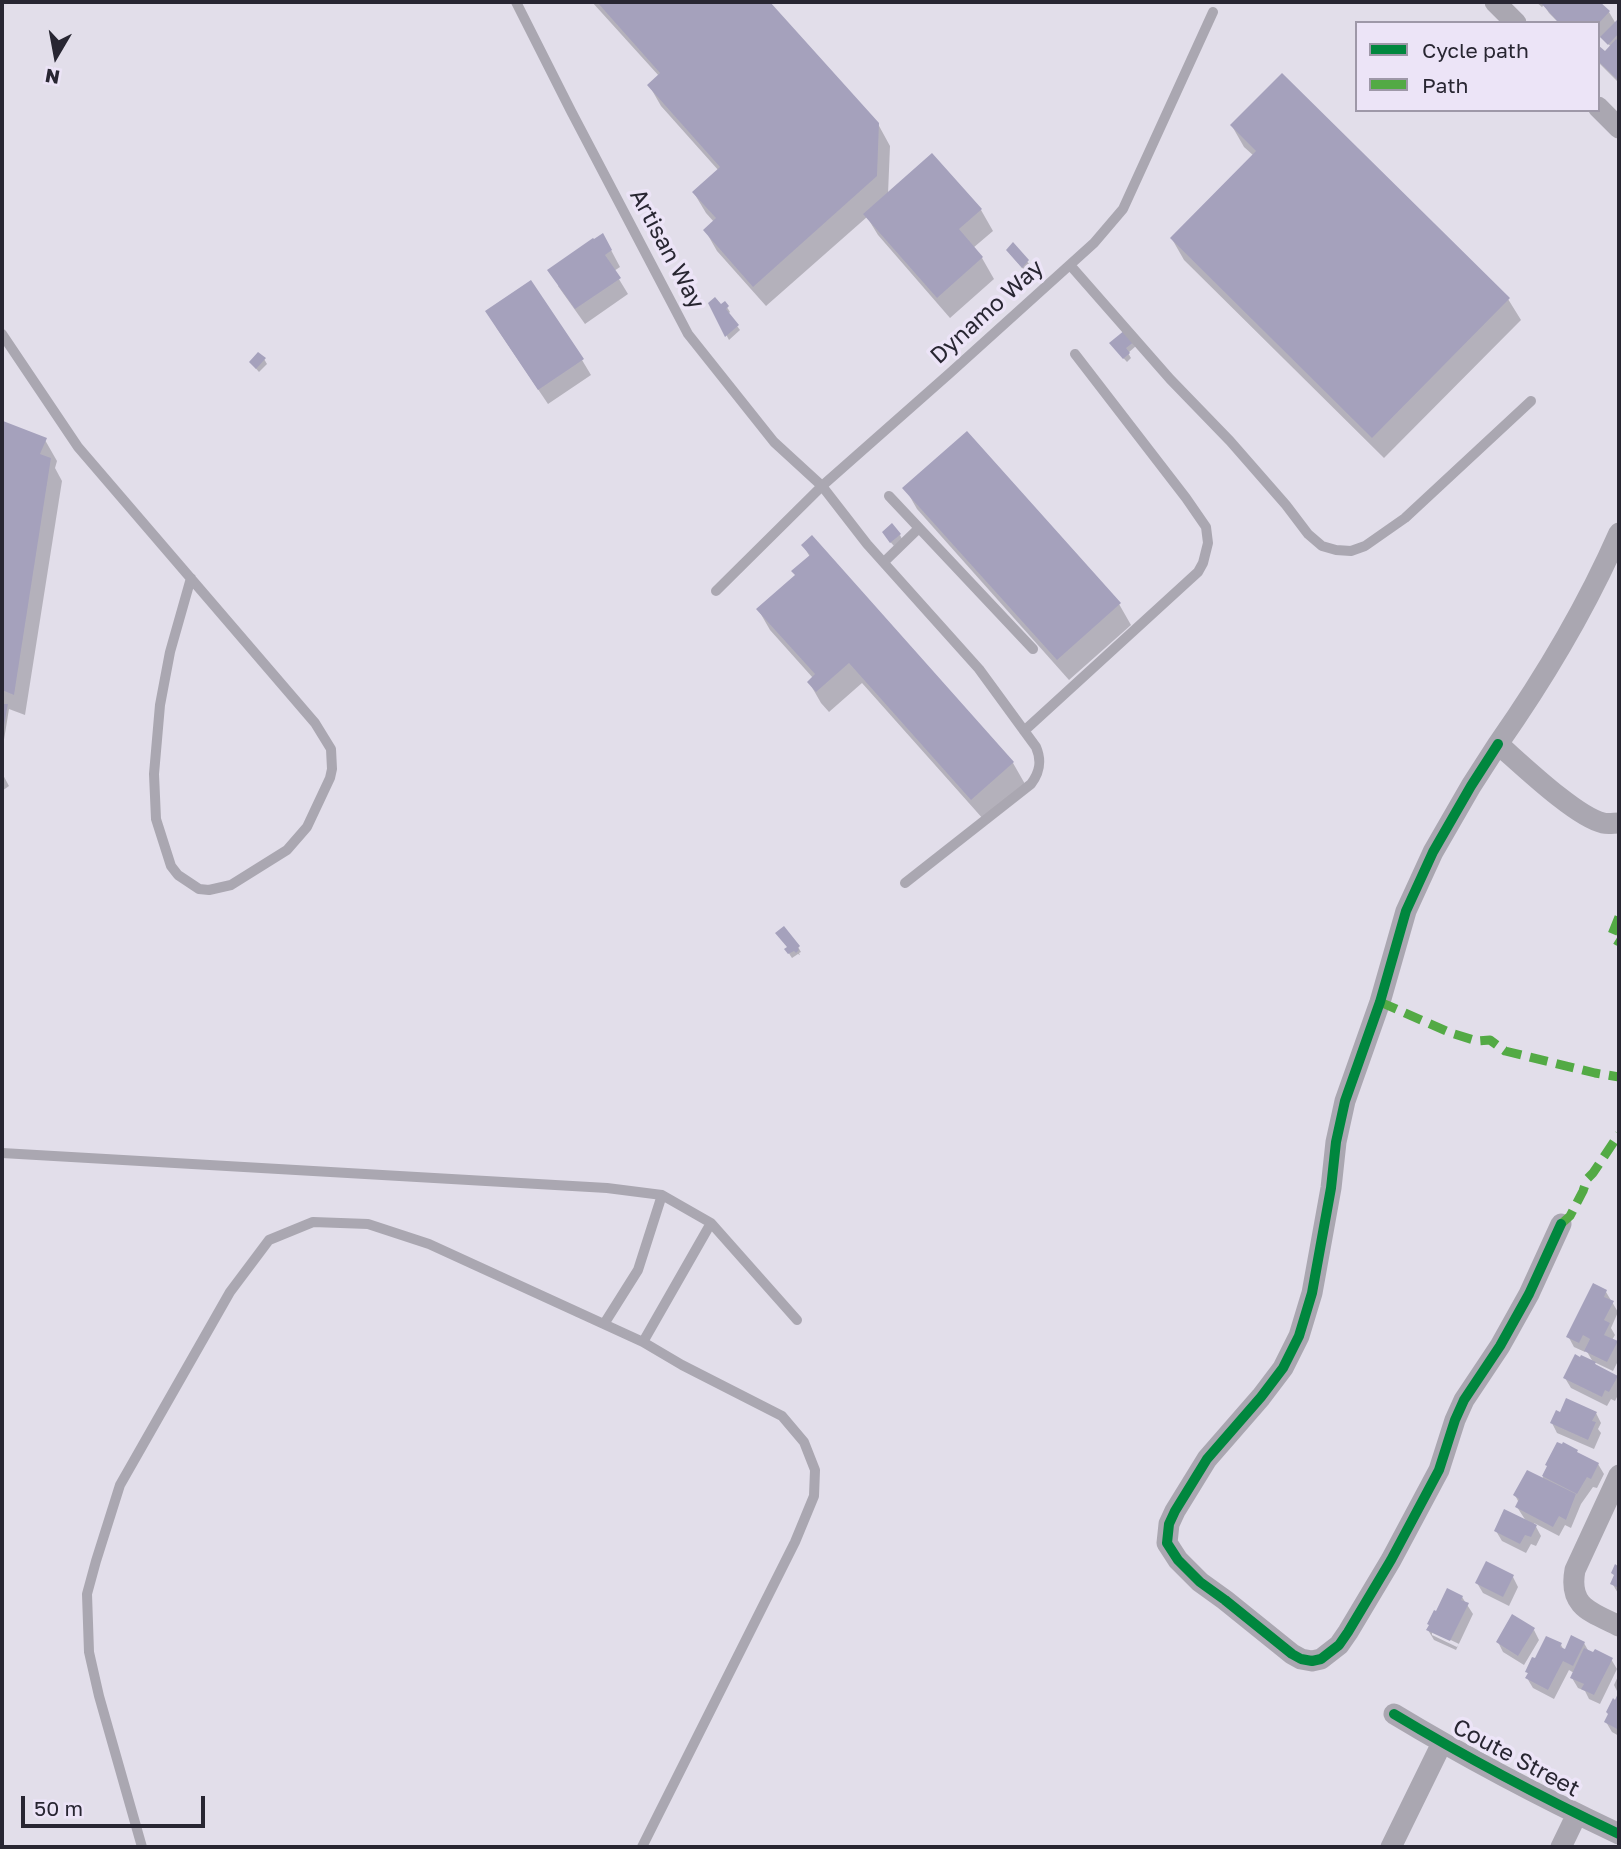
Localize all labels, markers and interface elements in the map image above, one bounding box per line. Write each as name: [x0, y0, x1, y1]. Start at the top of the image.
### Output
north arrow: [21, 21, 91, 91]
legend: [1355, 21, 1600, 112]
text: Cycle path: [1422, 37, 1529, 63]
text: N: [43, 65, 61, 90]
text: Path: [1422, 72, 1469, 98]
street label: Artisan Way: [624, 184, 710, 314]
street label: Dynamo Way: [925, 254, 1049, 370]
street label: Coute Street: [1448, 1713, 1584, 1803]
scale bar: [24, 1783, 208, 1827]
text: 50 m: [34, 1795, 83, 1821]

